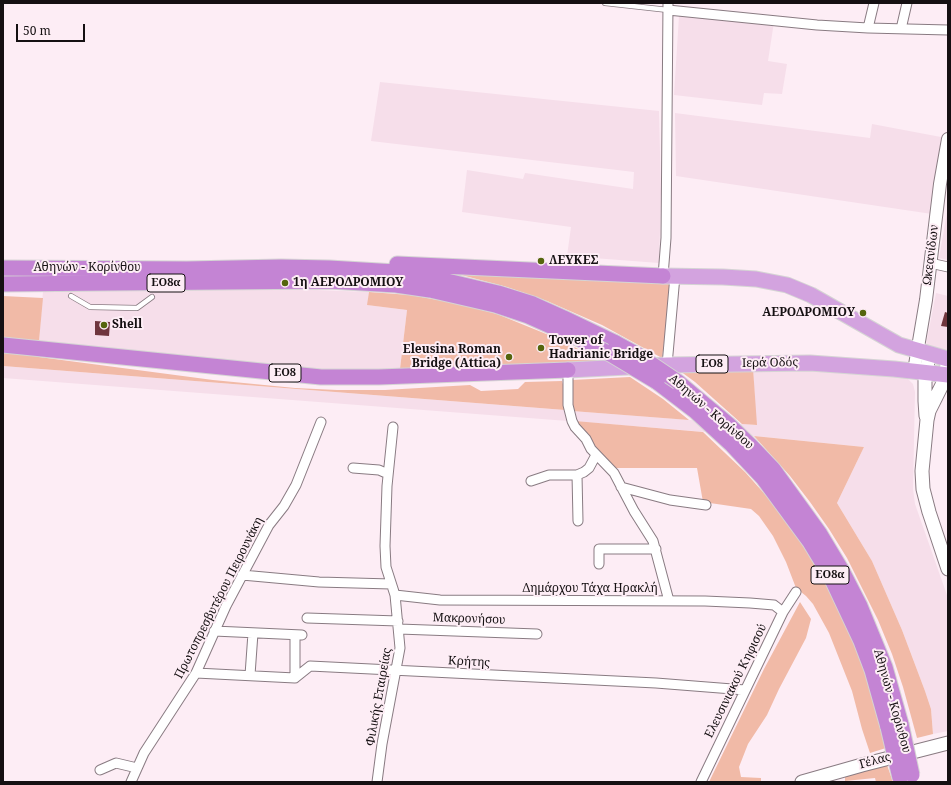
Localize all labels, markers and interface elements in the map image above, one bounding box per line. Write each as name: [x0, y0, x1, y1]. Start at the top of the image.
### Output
scale bar: [18, 16, 87, 42]
text: 50 m: [23, 22, 51, 39]
street label: Ωκεανίδων: [920, 224, 942, 286]
place label: ΛΕΥΚΕΣ: [549, 254, 599, 268]
marker: ΛΕΥΚΕΣ: [536, 256, 546, 266]
street label: Αθηνών - Κορίνθου: [33, 261, 141, 275]
road number: ΕΟ8α: [147, 274, 185, 292]
place label: 1η ΑΕΡΟΔΡΟΜΙΟΥ: [293, 276, 403, 290]
marker: 1η ΑΕΡΟΔΡΟΜΙΟΥ: [280, 278, 290, 288]
place label: ΑΕΡΟΔΡΟΜΙΟΥ: [762, 306, 855, 320]
marker: ΑΕΡΟΔΡΟΜΙΟΥ: [858, 308, 868, 318]
place label: Shell: [112, 318, 142, 332]
marker: Shell: [99, 320, 109, 330]
place label: Tower of Hadrianic Bridge: [549, 334, 653, 362]
place label: Eleusina Roman Bridge (Attica): [403, 343, 501, 371]
marker: Tower of Hadrianic Bridge: [536, 343, 546, 353]
marker: Eleusina Roman Bridge (Attica): [504, 352, 514, 362]
road number: ΕΟ8: [696, 355, 728, 373]
street label: Ιερά Οδός: [742, 355, 798, 371]
road number: ΕΟ8: [269, 364, 301, 382]
street label: Αθηνών - Κορίνθου: [666, 371, 756, 453]
street label: Πρωτοπρεσβυτέρου Πειρουνάκη: [172, 515, 266, 681]
road number: ΕΟ8α: [811, 566, 849, 584]
street label: Δημάρχου Τάχα Ηρακλή: [522, 582, 658, 596]
street label: Μακρονήσου: [432, 611, 506, 627]
street label: Ελευσινιακού Κηφισού: [702, 622, 770, 740]
street label: Φιλικής Εταιρείας: [363, 647, 395, 747]
street label: Αθηνών - Κορίνθου: [870, 647, 914, 755]
street label: Κρήτης: [448, 654, 490, 670]
street label: Γέλας: [858, 750, 892, 772]

